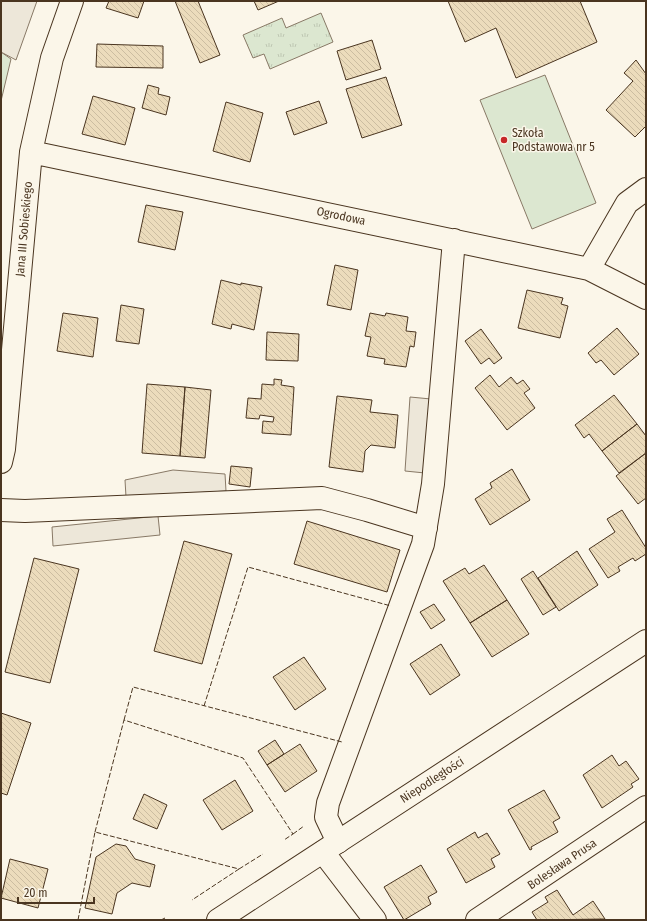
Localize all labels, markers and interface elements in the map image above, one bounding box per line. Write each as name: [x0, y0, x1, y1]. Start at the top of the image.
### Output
place label: Szkoła Podstawowa nr 5: [512, 126, 595, 154]
marker: Szkoła Podstawowa nr 5: [499, 135, 509, 145]
street label: Jana III Sobieskiego: [13, 181, 35, 277]
street label: Ogrodowa: [315, 204, 367, 228]
street label: Niepodległości: [398, 754, 466, 806]
street label: Bolesława Prusa: [525, 836, 599, 892]
scale bar: [18, 879, 94, 905]
text: 20 m: [24, 886, 48, 900]

